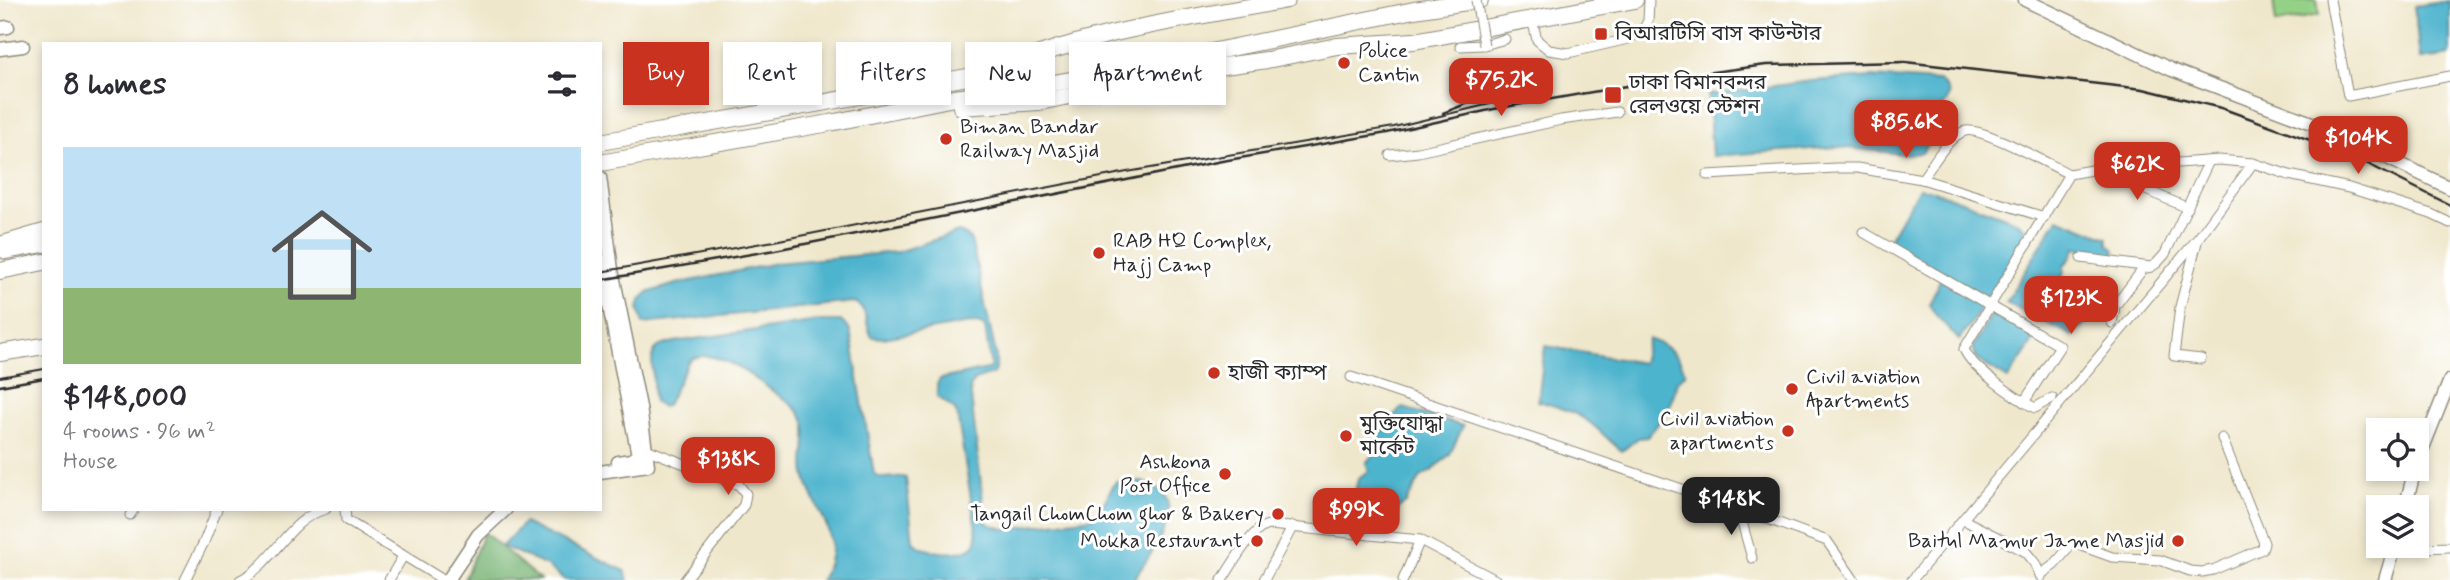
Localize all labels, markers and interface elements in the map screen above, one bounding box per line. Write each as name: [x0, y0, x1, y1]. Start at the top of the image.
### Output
place label: বিআরটিসি বাস কাউন্টার: [1614, 20, 1822, 48]
marker: বিআরটিসি বাস কাউন্টার: [1593, 26, 1609, 42]
place label: Police Cantin: [1358, 37, 1420, 89]
chip: Buy: [623, 42, 709, 105]
chip: Rent: [723, 42, 822, 105]
chip: Filters: [836, 42, 951, 105]
chip: New: [965, 42, 1055, 105]
chip: Apartment: [1069, 42, 1226, 105]
marker: Police Cantin: [1336, 55, 1352, 71]
pin: $75.2K: [1444, 58, 1558, 118]
text: 8 homes: [63, 65, 166, 104]
icon: filters: [543, 65, 581, 103]
text: $75.2K: [1465, 66, 1537, 96]
place label: ঢাকা বিমানবন্দর রেলওয়ে স্টেশন: [1628, 69, 1767, 121]
marker: ঢাকা বিমানবন্দর রেলওয়ে স্টেশন: [1603, 85, 1623, 105]
pin: $85.6K: [1849, 100, 1963, 160]
text: $85.6K: [1870, 108, 1942, 138]
place label: Biman Bandar Railway Masjid: [960, 113, 1099, 165]
pin: $104K: [2309, 116, 2407, 176]
text: $104K: [2325, 124, 2391, 154]
marker: Biman Bandar Railway Masjid: [938, 131, 954, 147]
pin: $62K: [2096, 142, 2178, 202]
text: $62K: [2110, 150, 2164, 180]
icon: home: [259, 192, 385, 318]
place label: RAB HQ Complex, Hajj Camp: [1113, 227, 1271, 279]
marker: RAB HQ Complex, Hajj Camp: [1091, 245, 1107, 261]
pin: $123K: [2022, 276, 2120, 336]
text: $123K: [2040, 284, 2102, 314]
place label: হাজী ক্যাম্প: [1227, 359, 1328, 387]
place label: Civil aviation Apartments: [1806, 363, 1920, 416]
marker: হাজী ক্যাম্প: [1206, 365, 1222, 381]
text: $148,000: [63, 378, 187, 417]
marker: Civil aviation Apartments: [1784, 381, 1800, 397]
place label: Civil aviation apartments: [1660, 405, 1774, 457]
place label: মুক্তিযোদ্ধা মার্কেট: [1359, 410, 1443, 462]
text: 4 rooms · 96 m²: [63, 417, 216, 447]
map controls: [2366, 418, 2429, 558]
button: locate: [2366, 418, 2429, 481]
marker: Civil aviation apartments: [1780, 423, 1796, 439]
marker: মুক্তিযোদ্ধা মার্কেট: [1338, 428, 1354, 444]
pin: $138K: [679, 438, 777, 497]
text: $138K: [697, 445, 759, 475]
text: House: [63, 447, 117, 477]
place label: Ashkona Post Office: [1119, 448, 1211, 500]
marker: Ashkona Post Office: [1217, 466, 1233, 482]
pin: $148K: [1682, 477, 1780, 537]
text: $148K: [1698, 485, 1764, 515]
pin: $99K: [1315, 489, 1397, 548]
button: layers: [2366, 495, 2429, 558]
text: $99K: [1329, 496, 1383, 526]
place label: Tangail ChomChom ghor & Bakery: [970, 500, 1264, 530]
marker: Tangail ChomChom ghor & Bakery: [1270, 506, 1286, 522]
place label: Mokka Restaurant: [1080, 527, 1243, 555]
place label: Baitul Mamur Jame Masjid: [1908, 527, 2164, 555]
marker: Mokka Restaurant: [1249, 533, 1265, 549]
marker: Baitul Mamur Jame Masjid: [2170, 533, 2186, 549]

